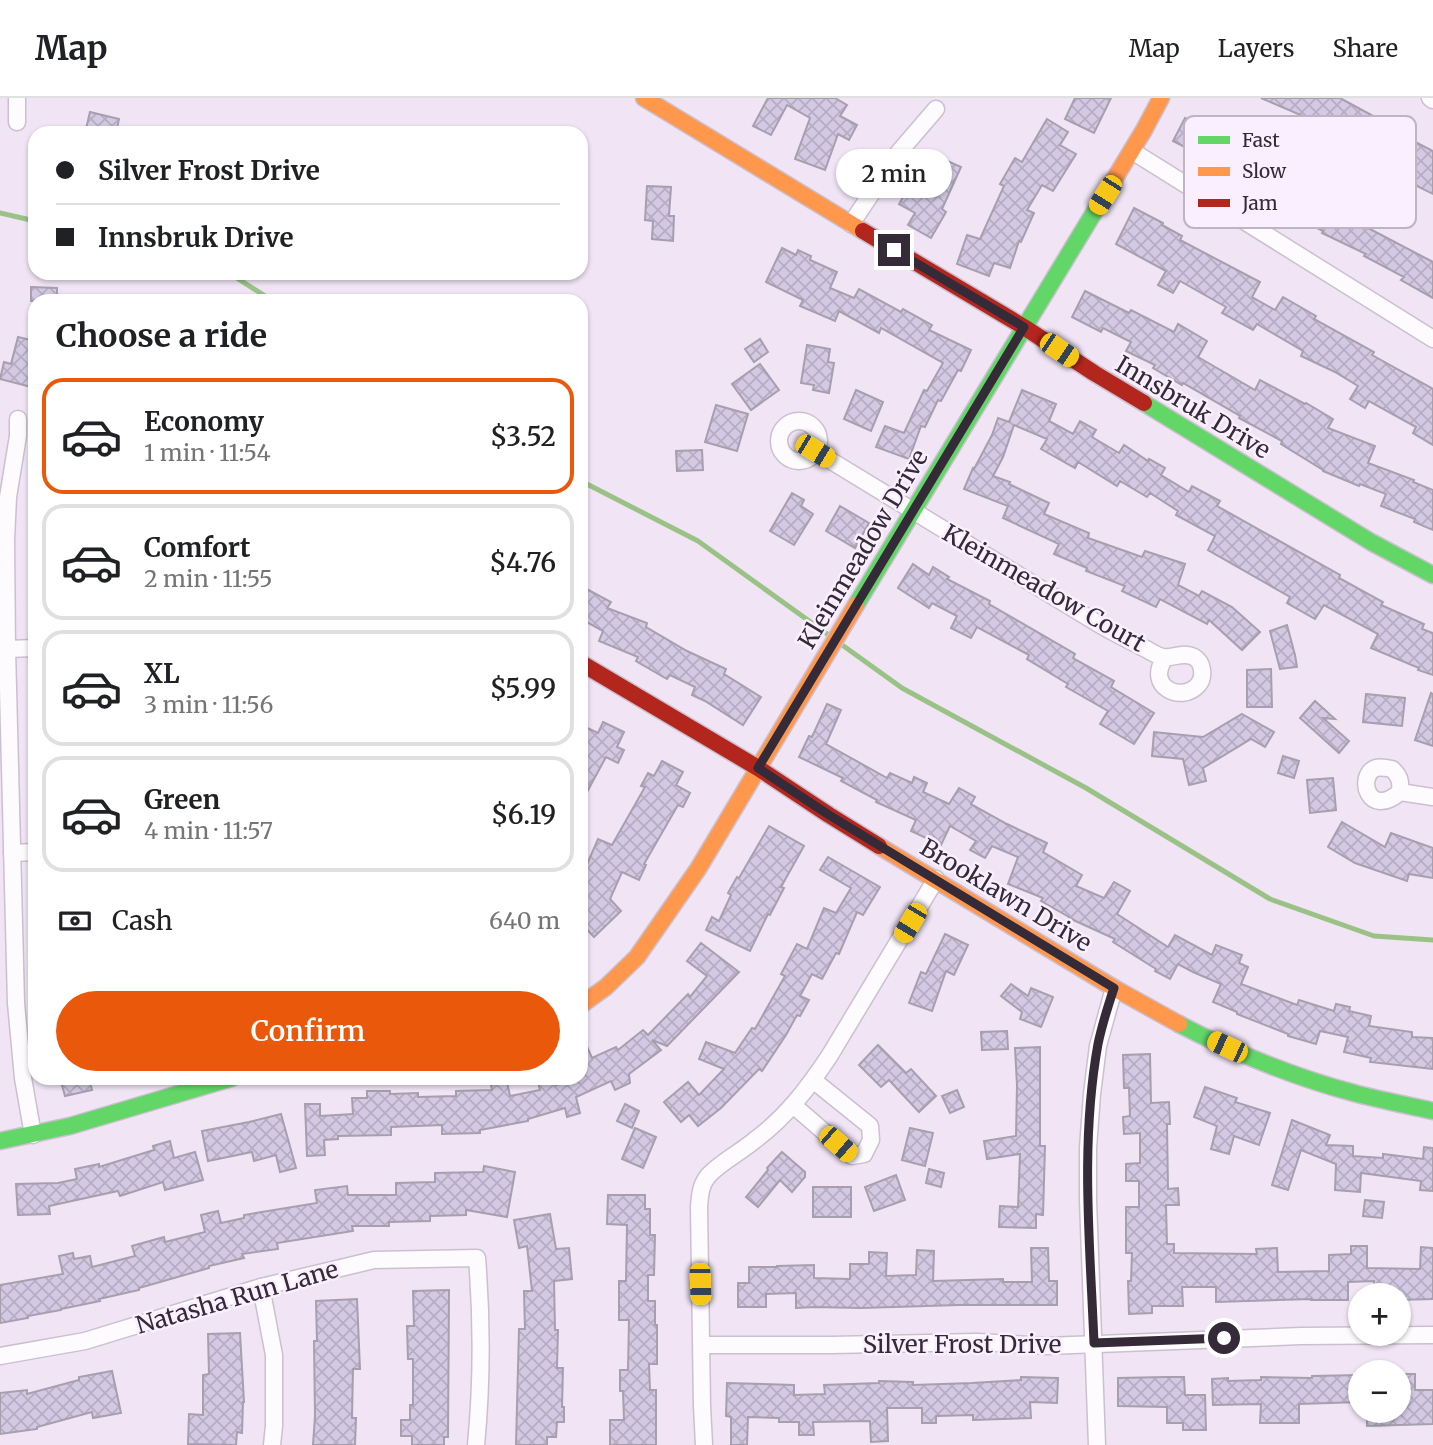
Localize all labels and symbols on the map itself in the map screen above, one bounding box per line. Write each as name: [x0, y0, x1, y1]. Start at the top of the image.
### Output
legend: [1184, 116, 1416, 228]
text: Fast: [1242, 128, 1280, 152]
callout: 2 min: [836, 149, 952, 198]
text: Slow: [1242, 159, 1287, 183]
car: [1085, 172, 1126, 218]
text: Jam: [1241, 191, 1278, 215]
route end: [878, 234, 910, 266]
car: [1036, 330, 1083, 370]
street label: Innsbruk Drive: [1110, 349, 1276, 465]
car: [792, 431, 839, 471]
street label: Kleinmeadow Drive: [791, 444, 935, 654]
street label: Kleinmeadow Court: [937, 517, 1152, 659]
street label: Brooklawn Drive: [915, 832, 1097, 958]
car: [891, 900, 930, 946]
car: [1204, 1029, 1251, 1065]
car: [816, 1122, 861, 1166]
street label: Natasha Run Lane: [132, 1253, 342, 1341]
car: [689, 1263, 712, 1305]
route start: [1208, 1322, 1240, 1354]
street label: Silver Frost Drive: [863, 1329, 1061, 1360]

